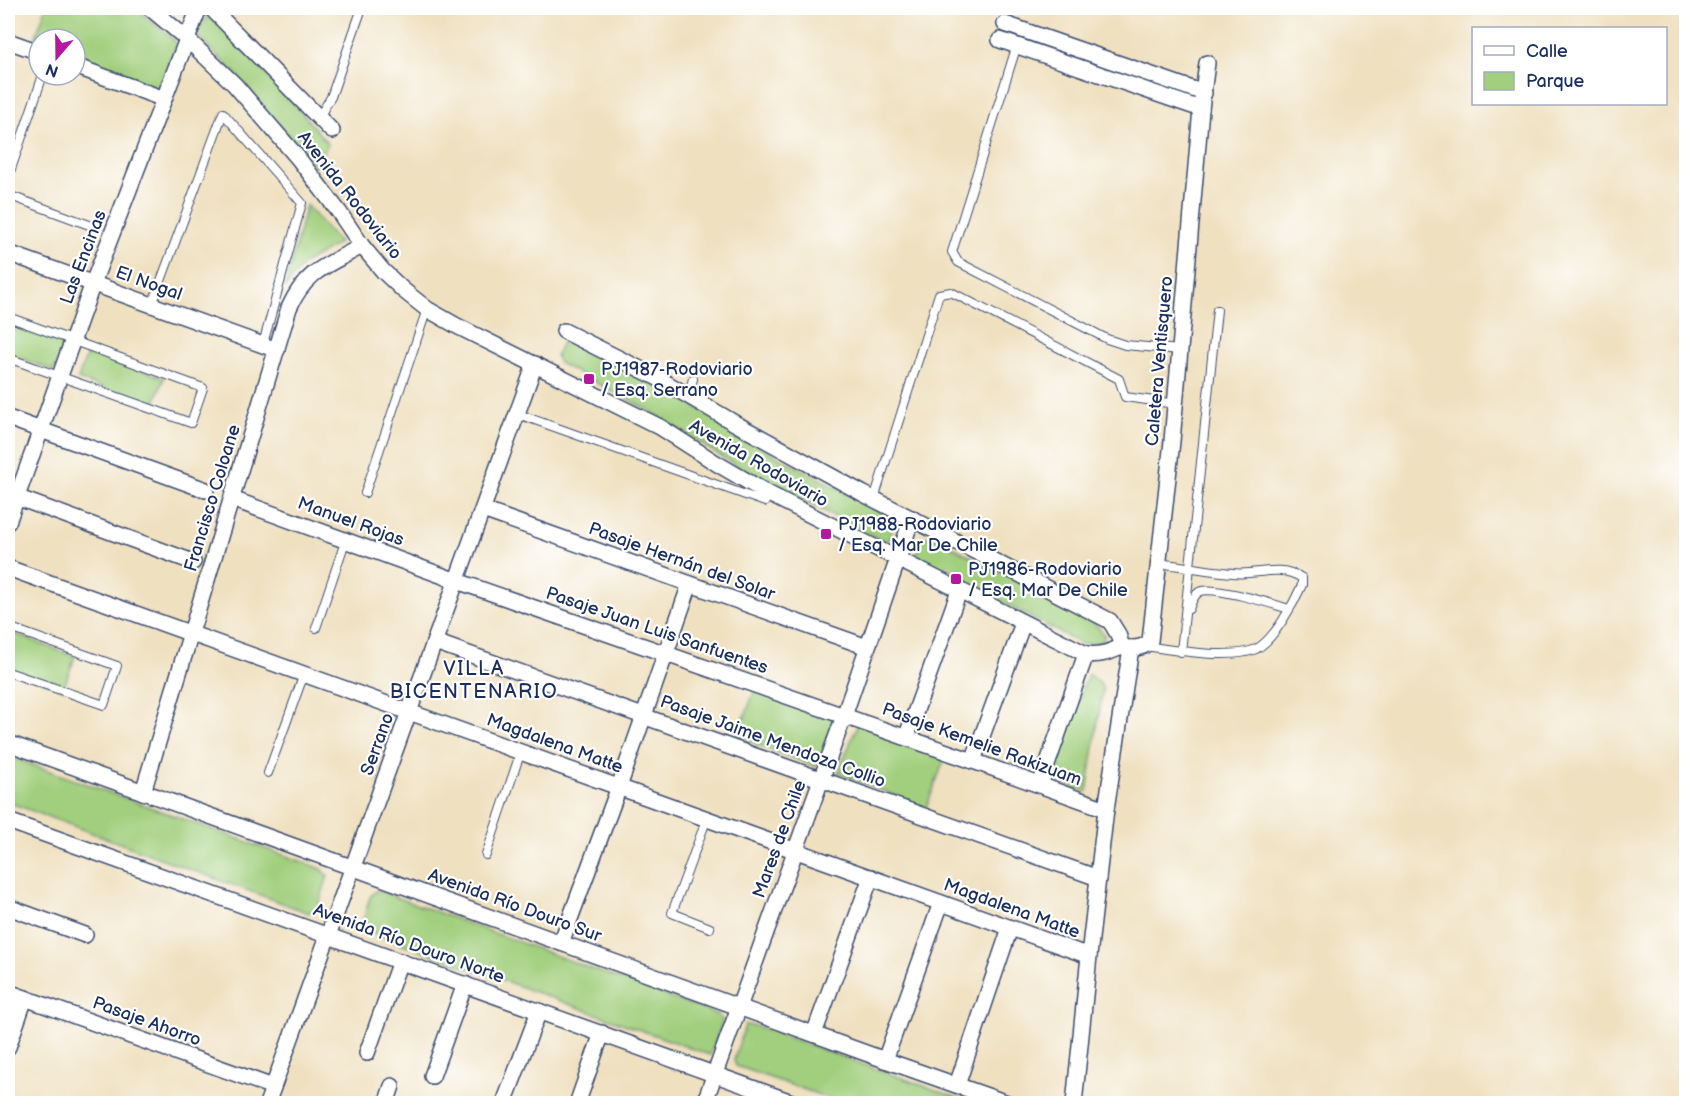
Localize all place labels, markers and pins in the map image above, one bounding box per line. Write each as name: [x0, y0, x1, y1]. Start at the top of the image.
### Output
place label: PJ1987-Rodoviario / Esq. Serrano: [601, 359, 753, 401]
marker: PJ1987-Rodoviario / Esq. Serrano: [582, 372, 596, 386]
place label: PJ1988-Rodoviario / Esq. Mar De Chile: [838, 514, 998, 556]
marker: PJ1988-Rodoviario / Esq. Mar De Chile: [819, 527, 833, 541]
place label: PJ1986-Rodoviario / Esq. Mar De Chile: [968, 559, 1128, 601]
marker: PJ1986-Rodoviario / Esq. Mar De Chile: [949, 572, 963, 586]

